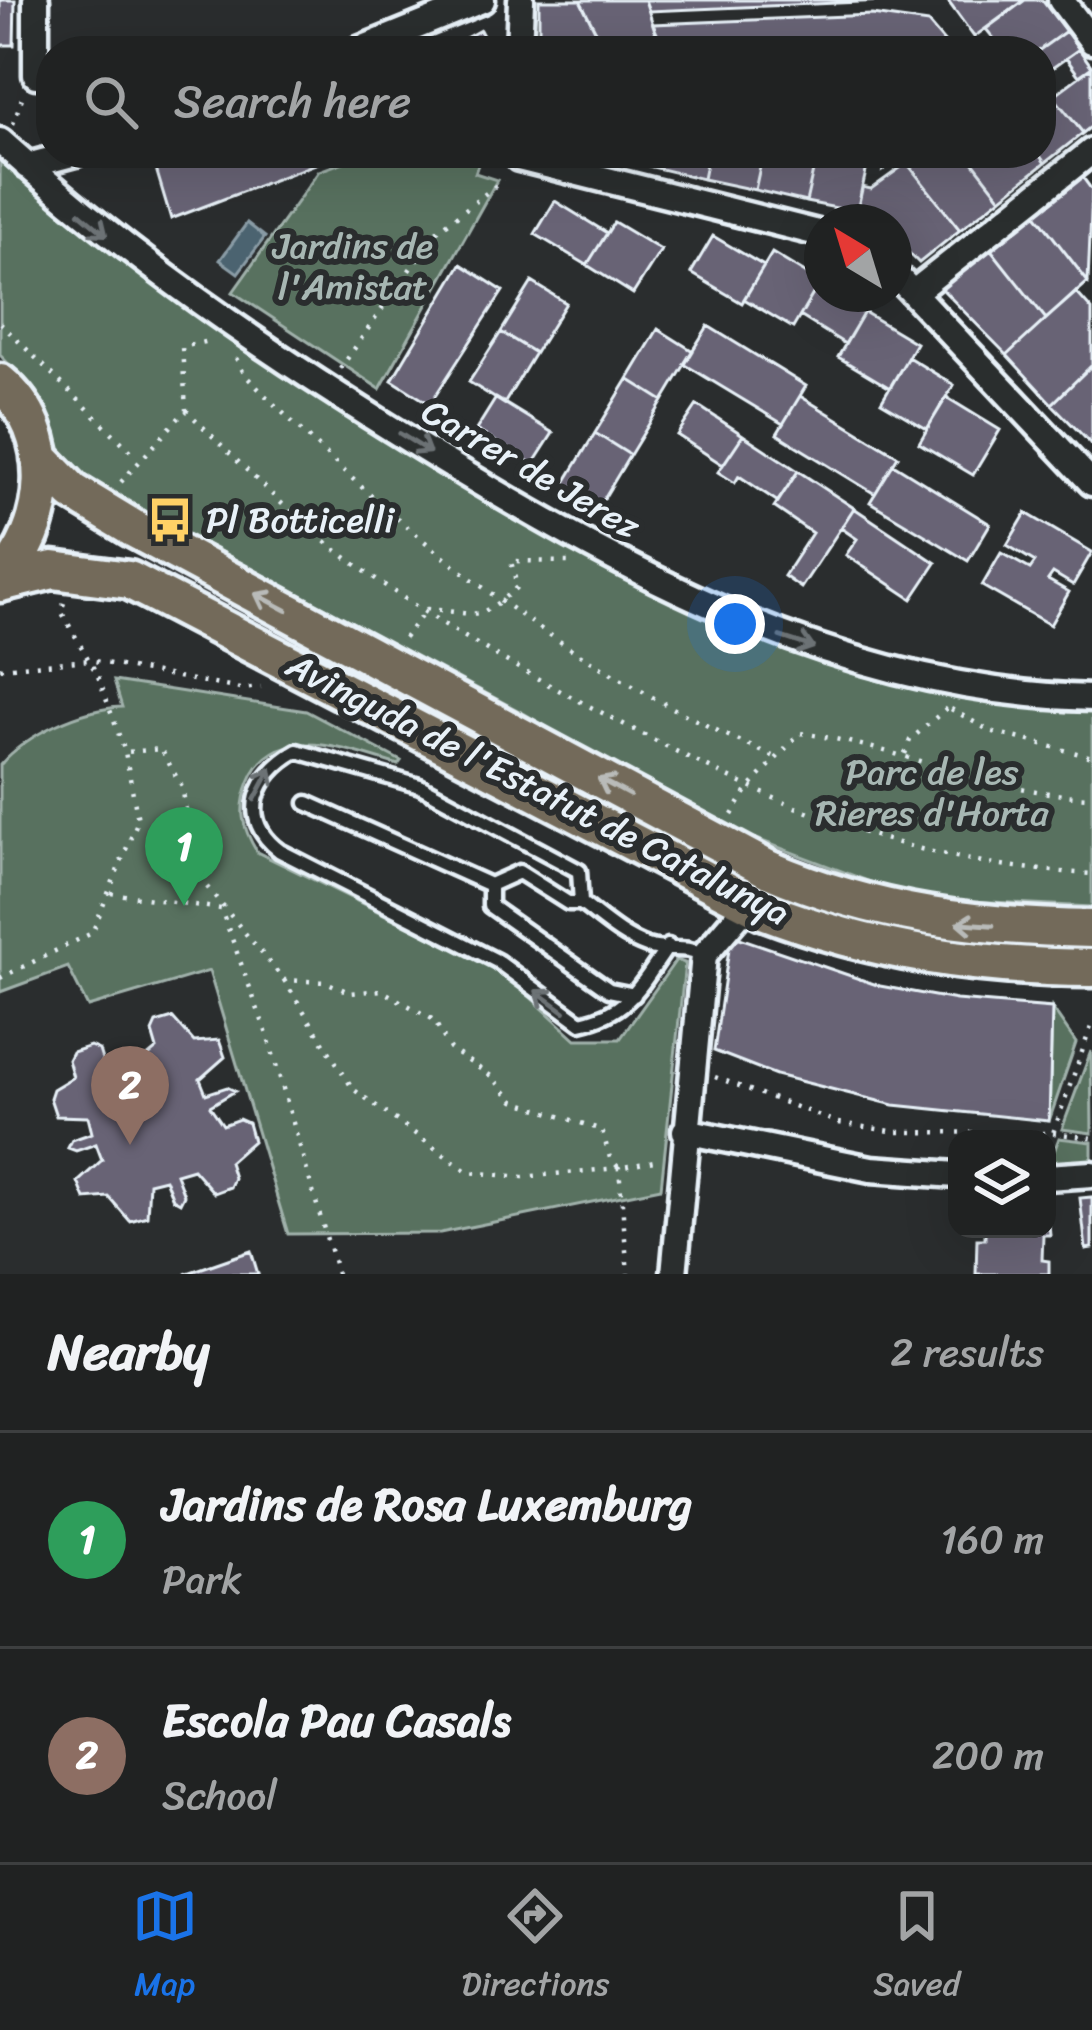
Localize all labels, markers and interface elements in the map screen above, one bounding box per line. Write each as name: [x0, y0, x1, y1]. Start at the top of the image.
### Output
search box: [36, 36, 1056, 168]
text: Search here: [174, 62, 411, 142]
icon: search: [78, 69, 144, 135]
north arrow: [804, 204, 912, 312]
one-way arrow: [76, 210, 108, 236]
park label: Jardins de l'Amistat: [271, 214, 433, 319]
street label: Carrer de Jerez: [409, 380, 653, 558]
one-way arrow: [397, 431, 431, 455]
place label: Pl Botticelli: [206, 488, 395, 552]
bus stop icon: Pl Botticelli: [145, 495, 195, 545]
one-way arrow: [254, 590, 289, 613]
your location: [705, 594, 765, 654]
street label: Avinguda de l'Estatut de Catalunya: [274, 633, 801, 944]
one-way arrow: [777, 633, 815, 655]
park label: Parc de les Rieres d'Horta: [815, 740, 1049, 845]
one-way arrow: [252, 767, 275, 802]
one-way arrow: [598, 775, 633, 798]
pin: 1: [145, 807, 223, 906]
one-way arrow: [956, 913, 995, 936]
one-way arrow: [534, 989, 567, 1014]
pin: 2: [91, 1046, 169, 1145]
map controls: [948, 1130, 1056, 1238]
button: layers: [948, 1130, 1056, 1238]
text: Nearby: [48, 1307, 209, 1397]
text: 2 results: [890, 1318, 1044, 1387]
text: Jardins de Rosa Luxemburg: [162, 1465, 692, 1545]
text: 1: [79, 1505, 95, 1574]
text: 160 m: [940, 1505, 1044, 1574]
text: Park: [162, 1545, 242, 1614]
text: Escola Pau Casals: [162, 1681, 511, 1761]
text: 2: [76, 1721, 98, 1790]
text: 200 m: [932, 1721, 1044, 1790]
text: School: [162, 1761, 277, 1830]
tab: Map: [132, 1883, 198, 2013]
tab: Directions: [462, 1883, 609, 2013]
tab: Saved: [873, 1883, 960, 2013]

